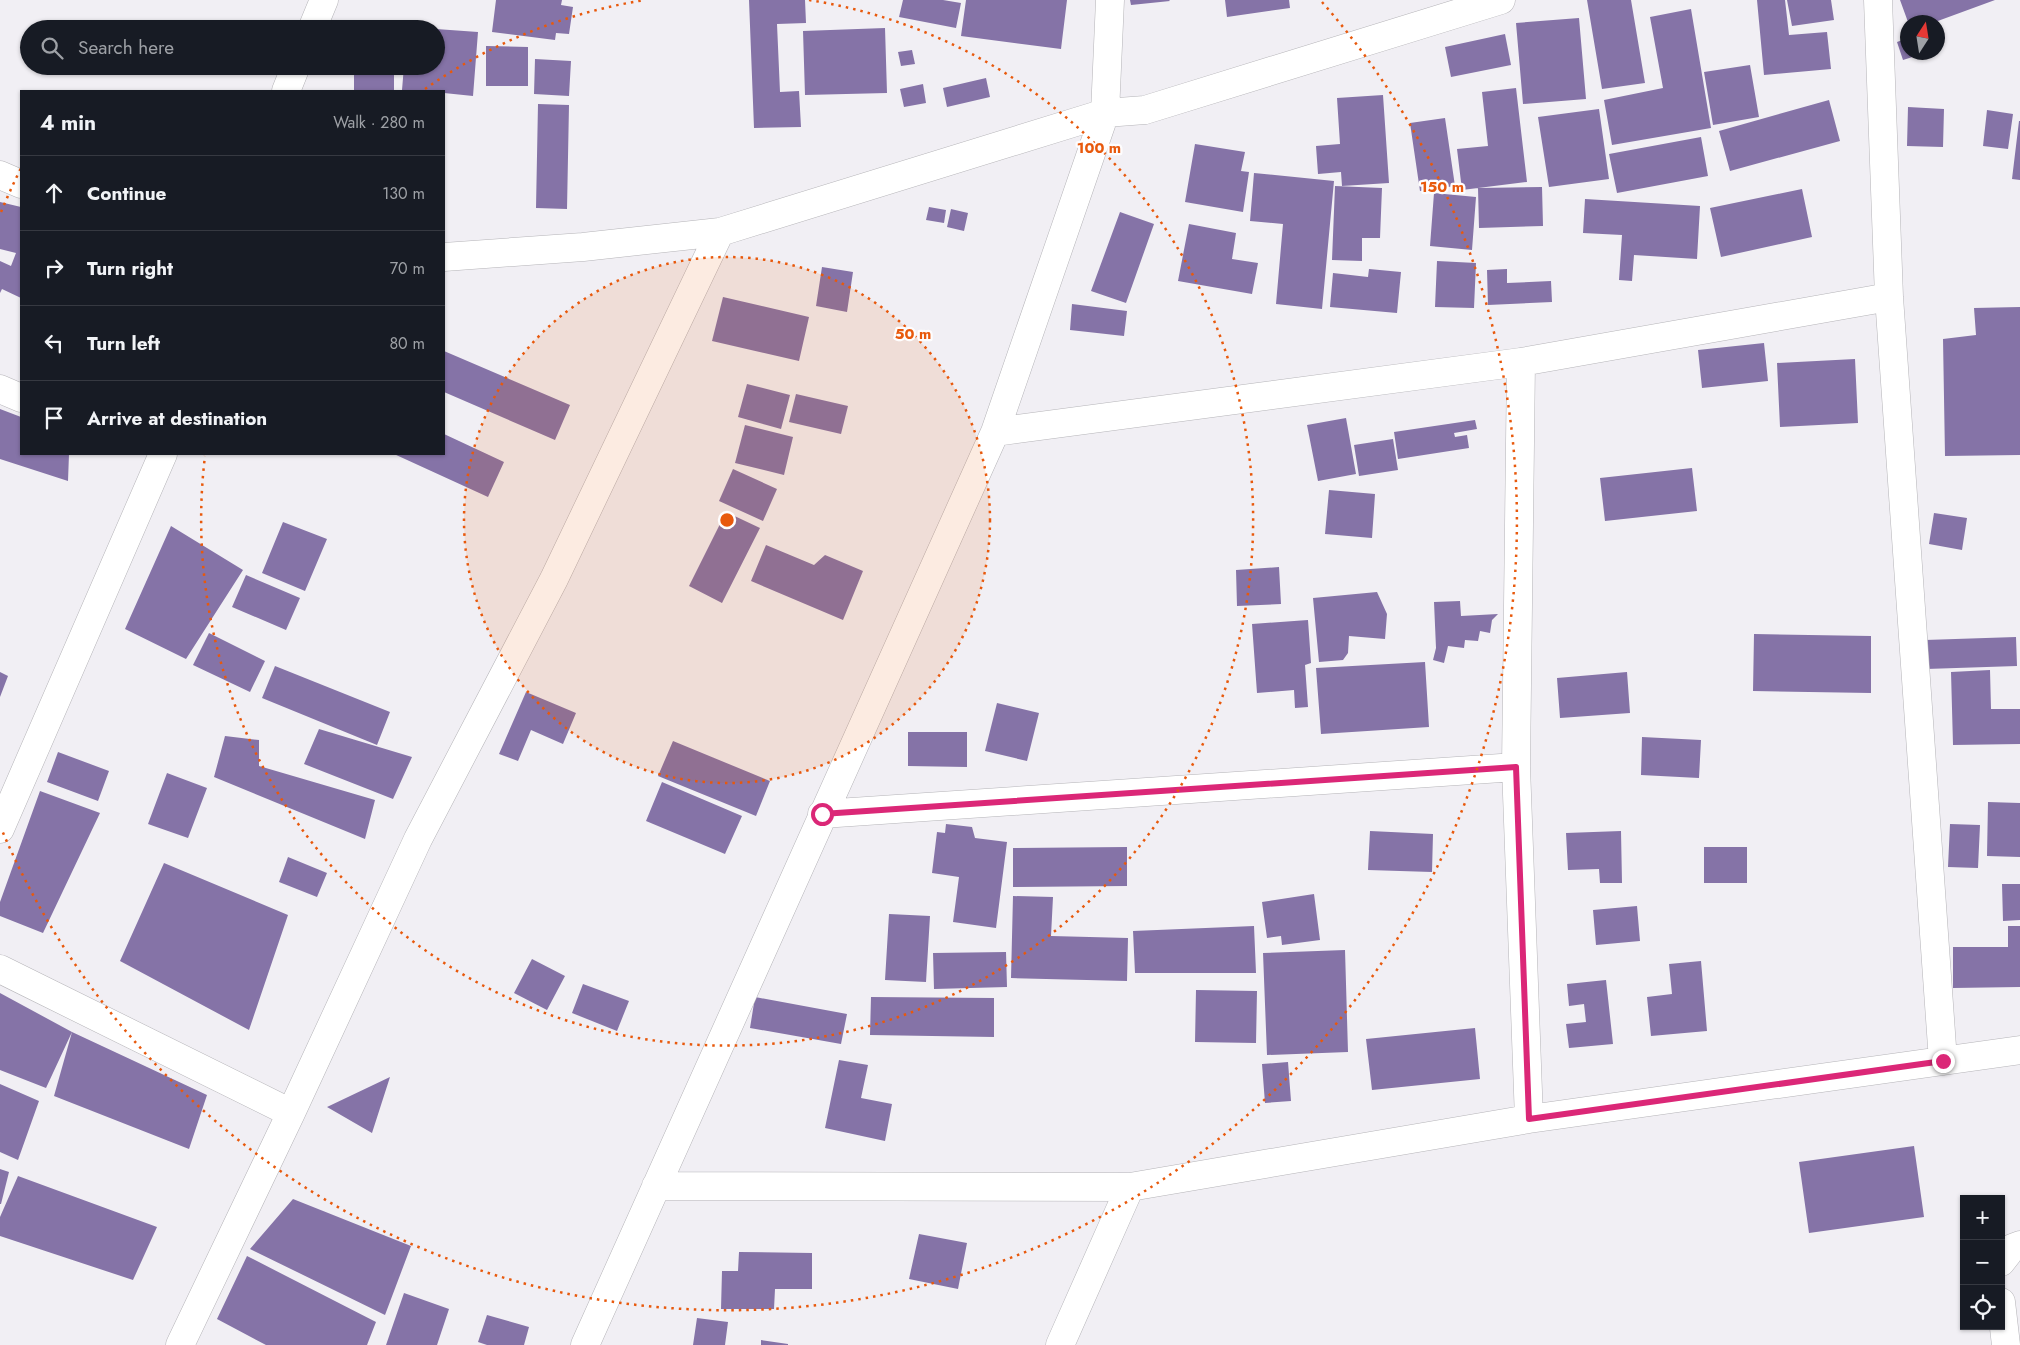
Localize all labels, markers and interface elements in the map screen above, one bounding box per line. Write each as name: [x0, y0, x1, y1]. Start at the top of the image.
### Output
north arrow: [1900, 15, 1945, 60]
search box: [20, 20, 445, 75]
icon: search: [38, 34, 66, 62]
text: Search here: [78, 34, 174, 61]
text: 4 min: [40, 108, 96, 138]
text: Walk · 280 m: [333, 111, 425, 134]
text: 100 m: [1077, 137, 1121, 159]
text: 150 m: [1420, 176, 1464, 198]
icon: ahead: [40, 179, 68, 207]
text: Continue: [87, 180, 166, 207]
text: 130 m: [382, 182, 425, 205]
icon: right: [40, 254, 68, 282]
text: Turn right: [87, 255, 173, 282]
text: 70 m: [390, 257, 425, 280]
text: 50 m: [895, 323, 931, 345]
icon: left: [40, 329, 68, 357]
text: Turn left: [87, 330, 160, 357]
text: 80 m: [389, 332, 425, 355]
icon: arrive: [40, 404, 68, 432]
text: Arrive at destination: [87, 405, 267, 432]
centre of rings: [718, 511, 736, 529]
route start: [811, 803, 834, 826]
route end: [1932, 1050, 1955, 1073]
map controls: [1960, 1195, 2005, 1330]
button: +: [1960, 1195, 2005, 1240]
button: −: [1960, 1240, 2005, 1285]
button: locate: [1960, 1285, 2005, 1330]

